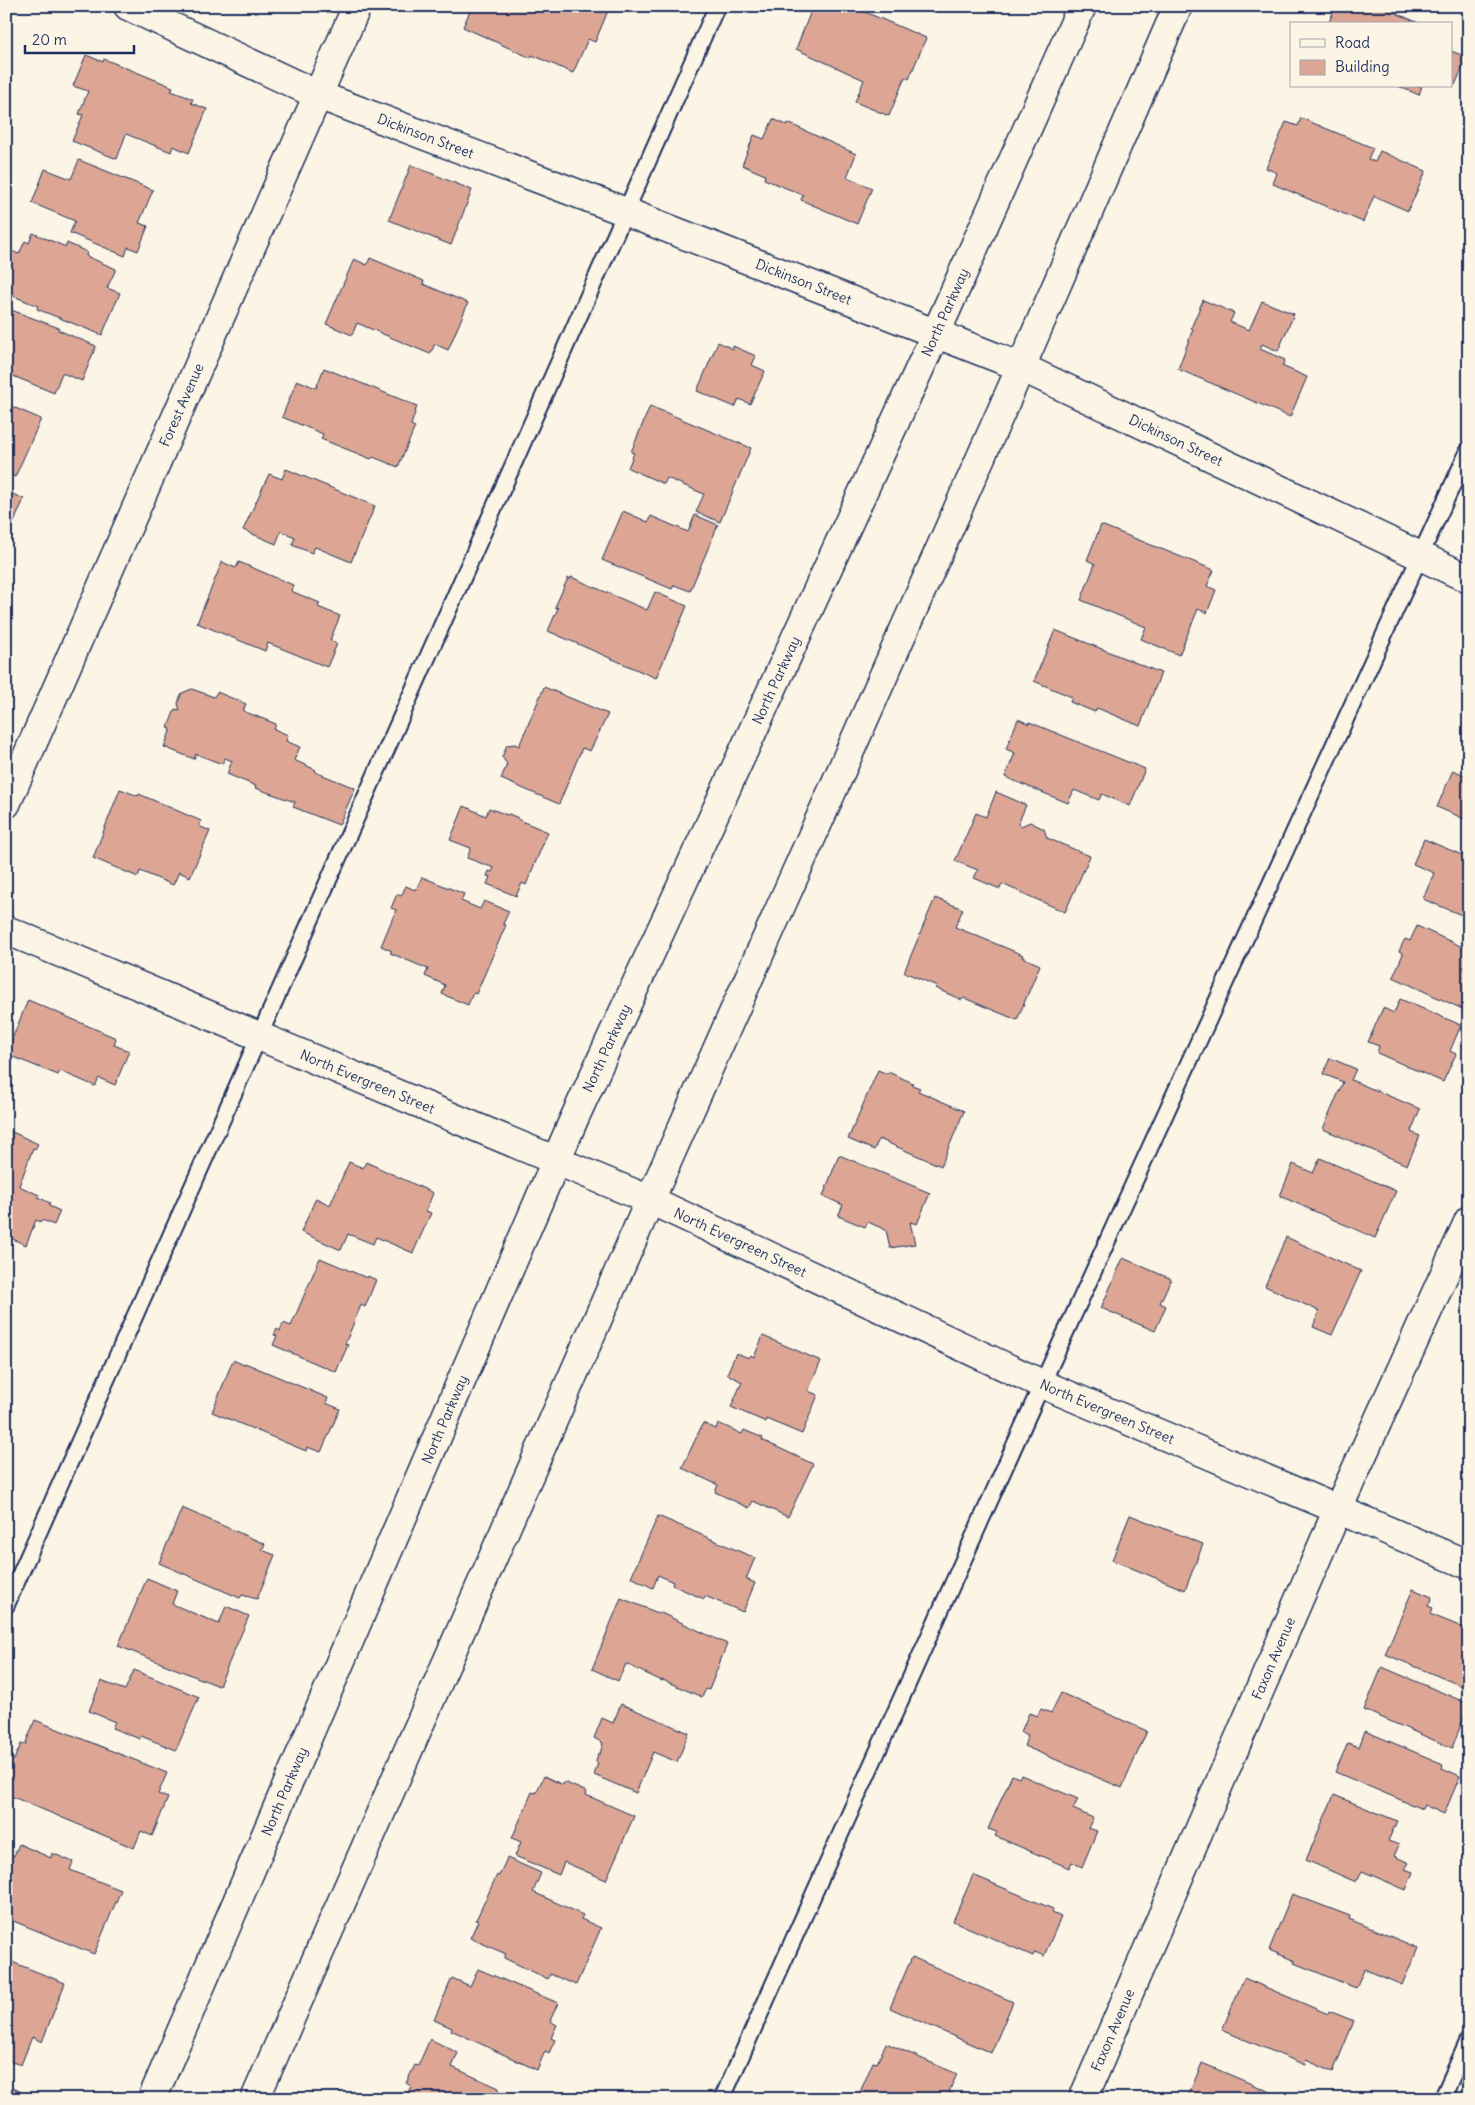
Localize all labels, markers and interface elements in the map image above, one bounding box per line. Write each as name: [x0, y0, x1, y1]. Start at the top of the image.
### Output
scale bar: [25, 22, 134, 54]
legend: [1290, 22, 1452, 88]
text: 20 m: [32, 30, 67, 49]
text: Road: [1335, 33, 1370, 52]
text: Building: [1335, 57, 1390, 76]
street label: Dickinson Street: [375, 109, 477, 162]
street label: Dickinson Street: [753, 255, 854, 309]
street label: North Parkway: [917, 265, 973, 359]
street label: Forest Avenue: [155, 360, 208, 449]
street label: Dickinson Street: [1126, 410, 1226, 470]
street label: North Parkway: [748, 633, 804, 727]
street label: North Parkway: [579, 1001, 635, 1095]
street label: North Evergreen Street: [297, 1045, 438, 1118]
street label: North Evergreen Street: [671, 1204, 810, 1281]
street label: North Parkway: [418, 1372, 472, 1467]
street label: North Evergreen Street: [1037, 1375, 1177, 1448]
street label: Faxon Avenue: [1248, 1614, 1299, 1702]
street label: North Parkway: [257, 1744, 312, 1839]
street label: Faxon Avenue: [1087, 1986, 1139, 2074]

